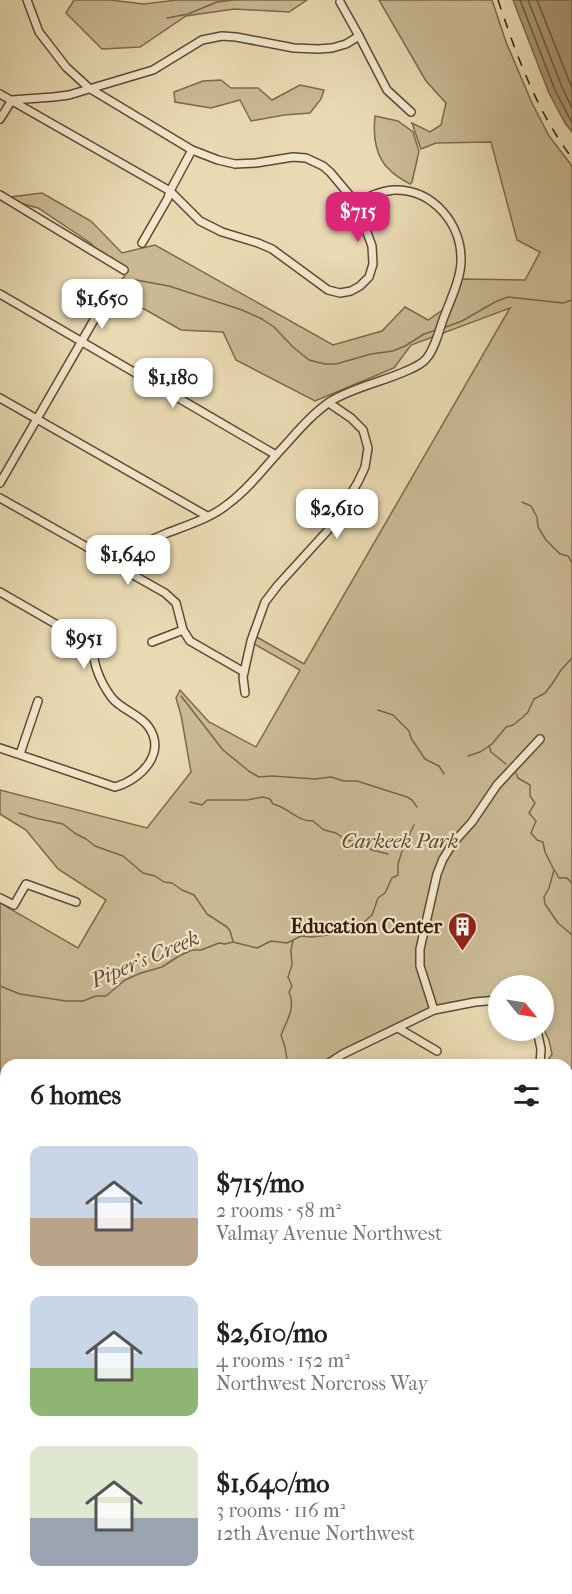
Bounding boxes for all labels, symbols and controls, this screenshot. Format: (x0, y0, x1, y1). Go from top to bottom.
pin: $715 (322, 192, 394, 243)
text: $715 (340, 200, 376, 223)
pin: $1,650 (53, 279, 151, 330)
text: $1,650 (76, 287, 128, 310)
pin: $1,180 (124, 358, 222, 409)
text: $1,180 (148, 366, 198, 389)
pin: $2,610 (288, 489, 386, 540)
text: $2,610 (310, 497, 364, 520)
pin: $1,640 (79, 535, 177, 586)
text: $1,640 (100, 543, 156, 566)
pin: $951 (48, 619, 120, 670)
text: $951 (65, 627, 103, 650)
park label: Carkeek Park (341, 830, 459, 853)
building icon: Education Center (447, 910, 479, 952)
place label: Education Center (290, 915, 442, 938)
water label: Piper's Creek (86, 925, 203, 993)
north arrow (488, 975, 554, 1041)
map controls (488, 975, 554, 1041)
icon: filters (510, 1079, 543, 1112)
text: 6 homes (30, 1080, 121, 1111)
text: $715/mo (216, 1168, 304, 1199)
icon: home (78, 1170, 150, 1242)
text: 2 rooms · 58 m² (216, 1199, 341, 1222)
text: Valmay Avenue Northwest (216, 1222, 442, 1245)
text: $2,610/mo (216, 1318, 327, 1349)
icon: home (78, 1320, 150, 1392)
text: 4 rooms · 152 m² (216, 1349, 350, 1372)
text: Northwest Norcross Way (216, 1372, 428, 1395)
text: $1,640/mo (216, 1468, 330, 1499)
icon: home (78, 1470, 150, 1542)
text: 3 rooms · 116 m² (216, 1499, 345, 1522)
text: 12th Avenue Northwest (216, 1522, 415, 1545)

